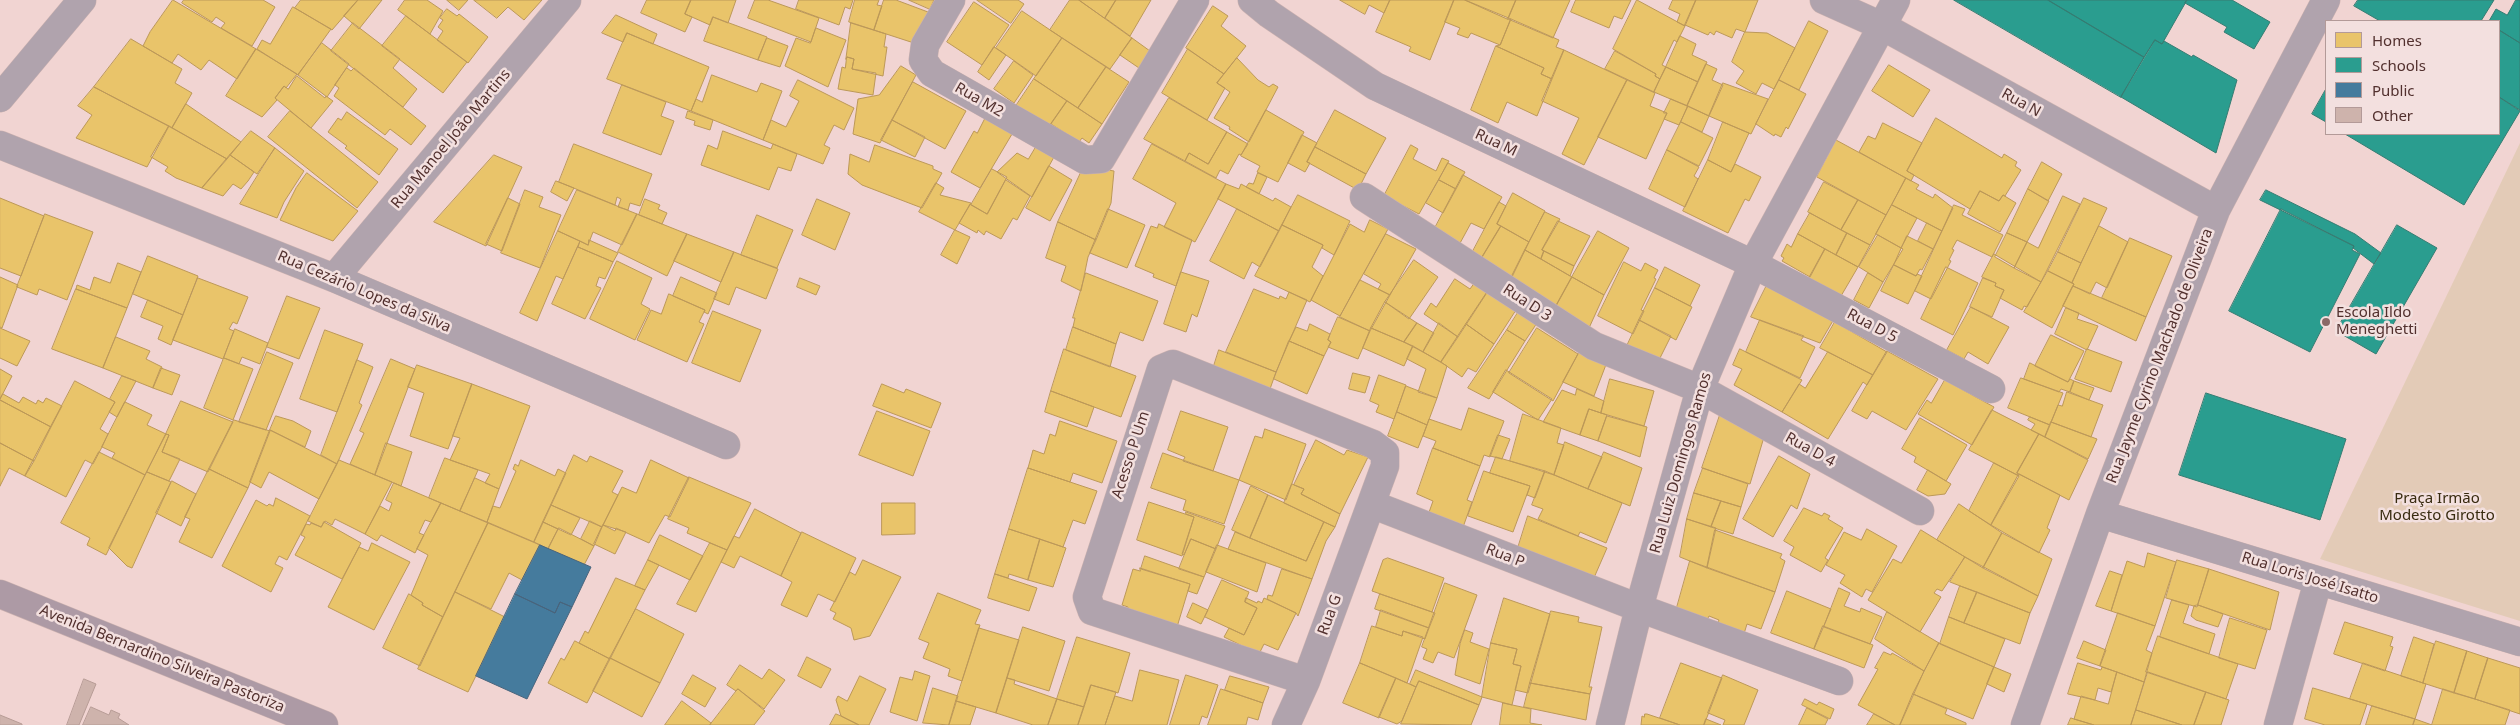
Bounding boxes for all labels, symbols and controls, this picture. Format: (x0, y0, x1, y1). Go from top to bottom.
legend (2325, 20, 2500, 135)
text: Homes (2372, 30, 2422, 50)
text: Schools (2372, 55, 2426, 75)
street label: Rua Manoel João Martins (388, 66, 514, 212)
street label: Rua M2 (952, 79, 1006, 121)
text: Public (2372, 80, 2415, 100)
street label: Rua N (1998, 85, 2044, 121)
text: Other (2372, 105, 2413, 125)
street label: Rua M (1472, 125, 1520, 161)
street label: Rua Jayme Cyrino Machado de Oliveira (2103, 226, 2217, 486)
street label: Rua Cezário Lopes da Silva (275, 247, 453, 337)
street label: Rua D 3 (1499, 281, 1555, 325)
place label: Escola Ildo Meneghetti (2336, 304, 2417, 339)
street label: Rua D 5 (1844, 305, 1900, 347)
marker: Escola Ildo Meneghetti (2320, 316, 2332, 328)
street label: Rua Luiz Domingos Ramos (1647, 370, 1715, 556)
street label: Acesso P Um (1108, 409, 1154, 501)
street label: Rua D 4 (1782, 429, 1838, 471)
park label: Praça Irmão Modesto Girotto (2379, 490, 2495, 525)
street label: Rua P (1483, 540, 1527, 572)
street label: Rua Loris José Isatto (2239, 549, 2381, 607)
street label: Rua G (1314, 592, 1346, 638)
street label: Avenida Bernardino Silveira Pastoriza (37, 601, 287, 717)

